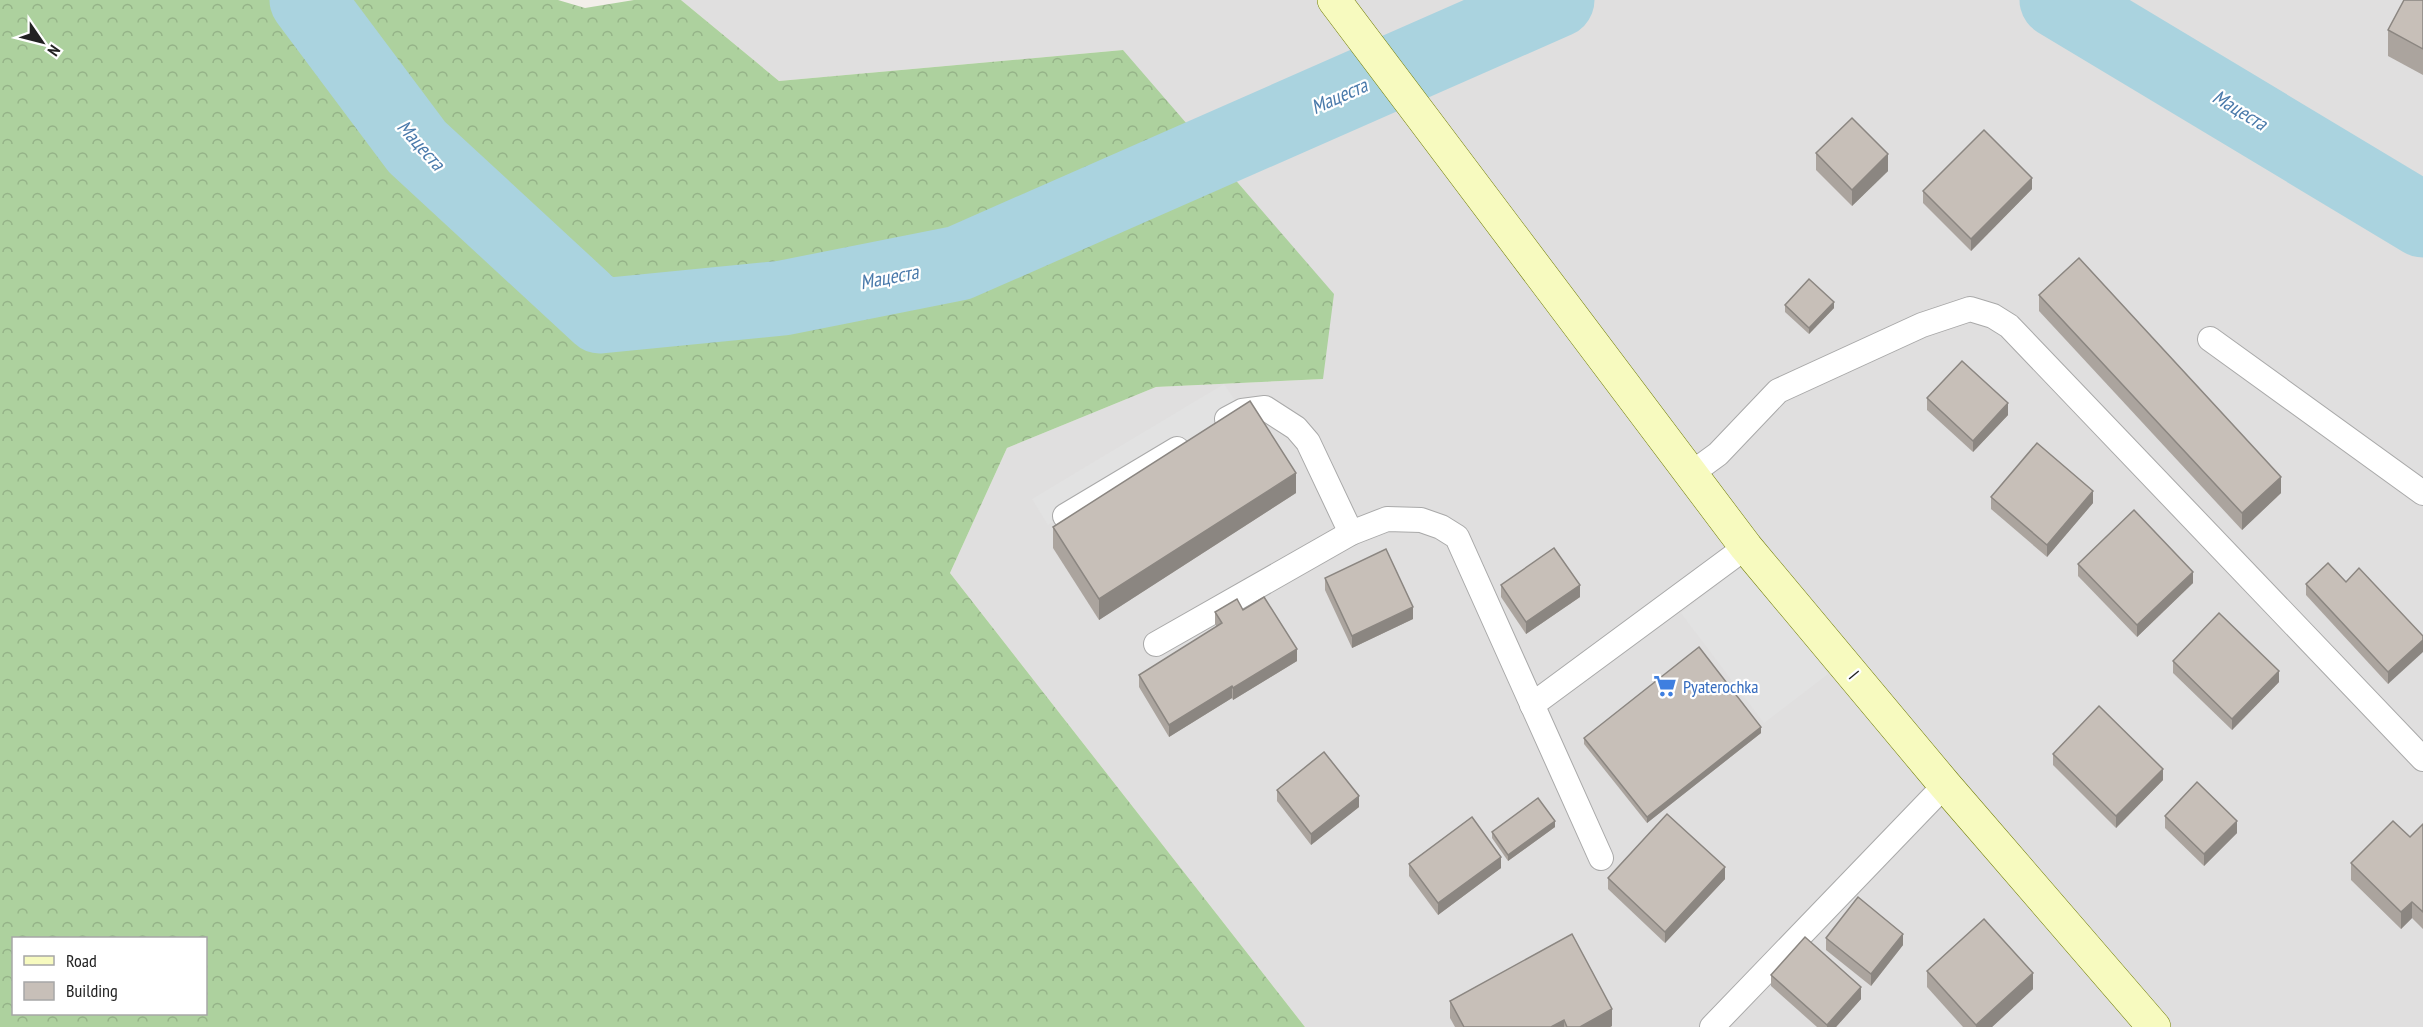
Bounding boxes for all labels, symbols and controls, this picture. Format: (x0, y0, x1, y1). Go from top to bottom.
north arrow (12, 12, 72, 72)
text: N (44, 41, 65, 60)
water label: Мацеста (1307, 72, 1372, 120)
water label: Мацеста (2208, 84, 2273, 137)
water label: Мацеста (392, 114, 451, 176)
water label: Мацеста (858, 258, 921, 295)
street label: I (1844, 666, 1864, 684)
supermarket icon: Pyaterochka (1652, 673, 1678, 699)
place label: Pyaterochka (1683, 675, 1759, 698)
legend (12, 937, 207, 1015)
text: Road (66, 949, 97, 972)
text: Building (66, 979, 118, 1002)

